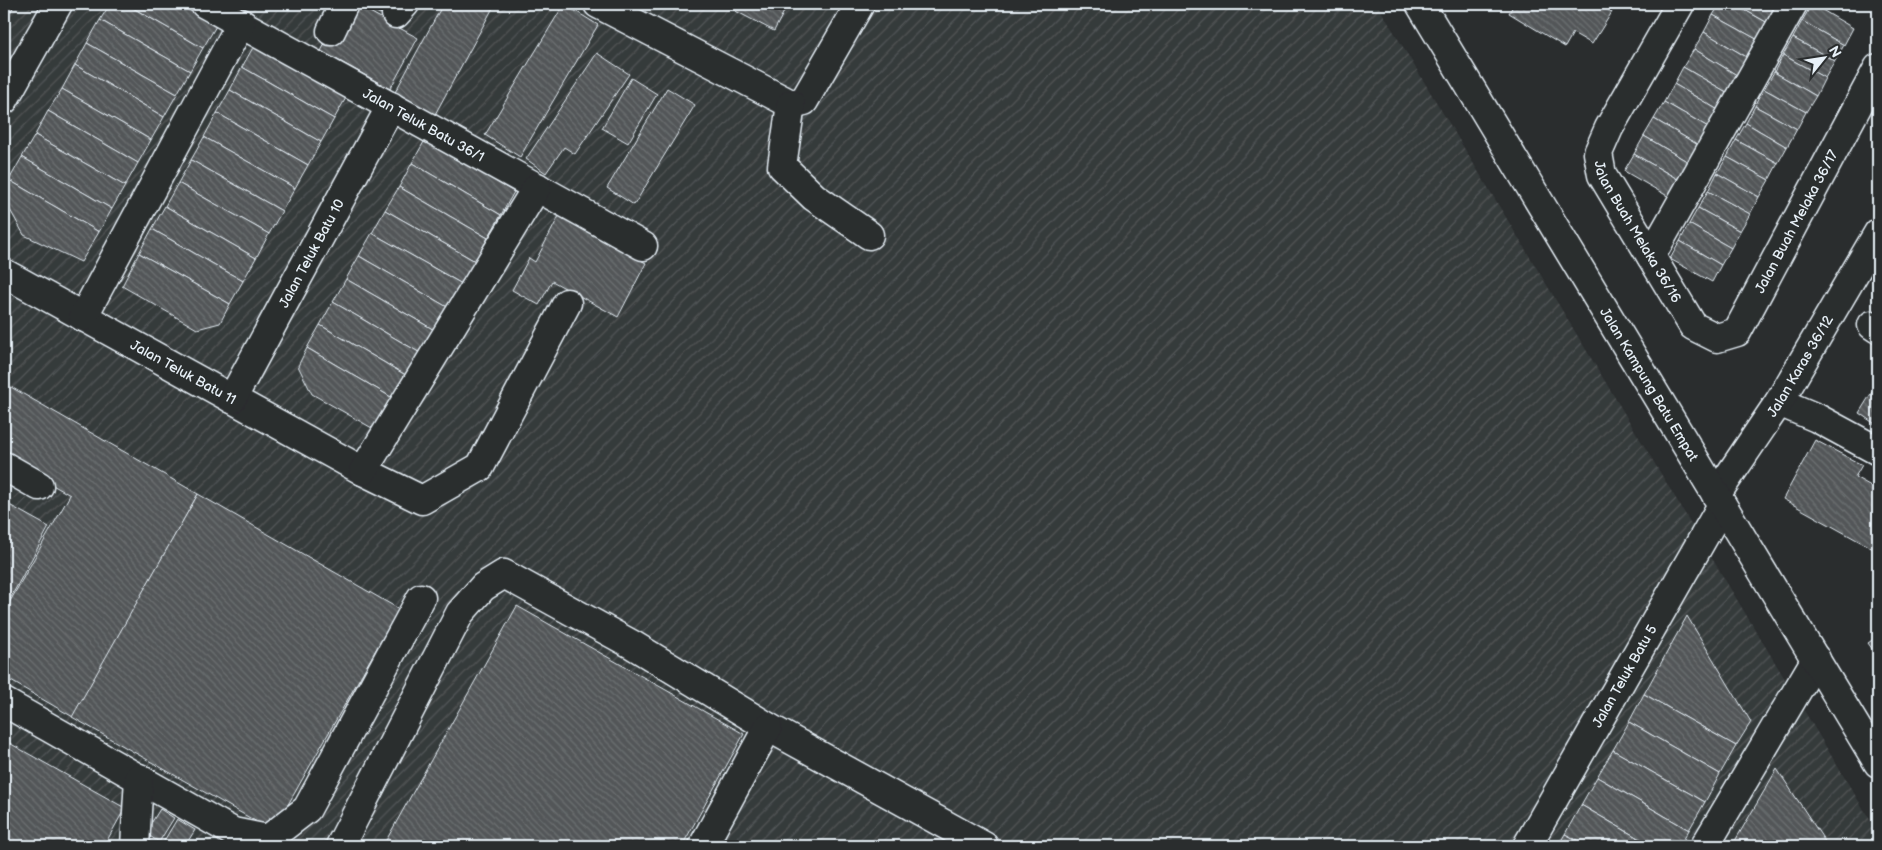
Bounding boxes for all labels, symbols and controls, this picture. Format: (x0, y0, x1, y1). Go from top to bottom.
north arrow (1800, 32, 1850, 82)
text: N (1825, 43, 1845, 61)
street label: Jalan Teluk Batu 36/1 (360, 85, 487, 166)
street label: Jalan Buah Melaka 36/17 (1751, 147, 1842, 296)
street label: Jalan Buah Melaka 36/16 (1591, 159, 1685, 306)
street label: Jalan Teluk Batu 10 (275, 196, 348, 311)
street label: Jalan Kampung Batu Empat (1596, 305, 1702, 465)
street label: Jalan Karas 36/12 (1763, 312, 1837, 420)
street label: Jalan Teluk Batu 11 (127, 336, 239, 408)
street label: Jalan Teluk Batu 5 (1589, 622, 1661, 730)

